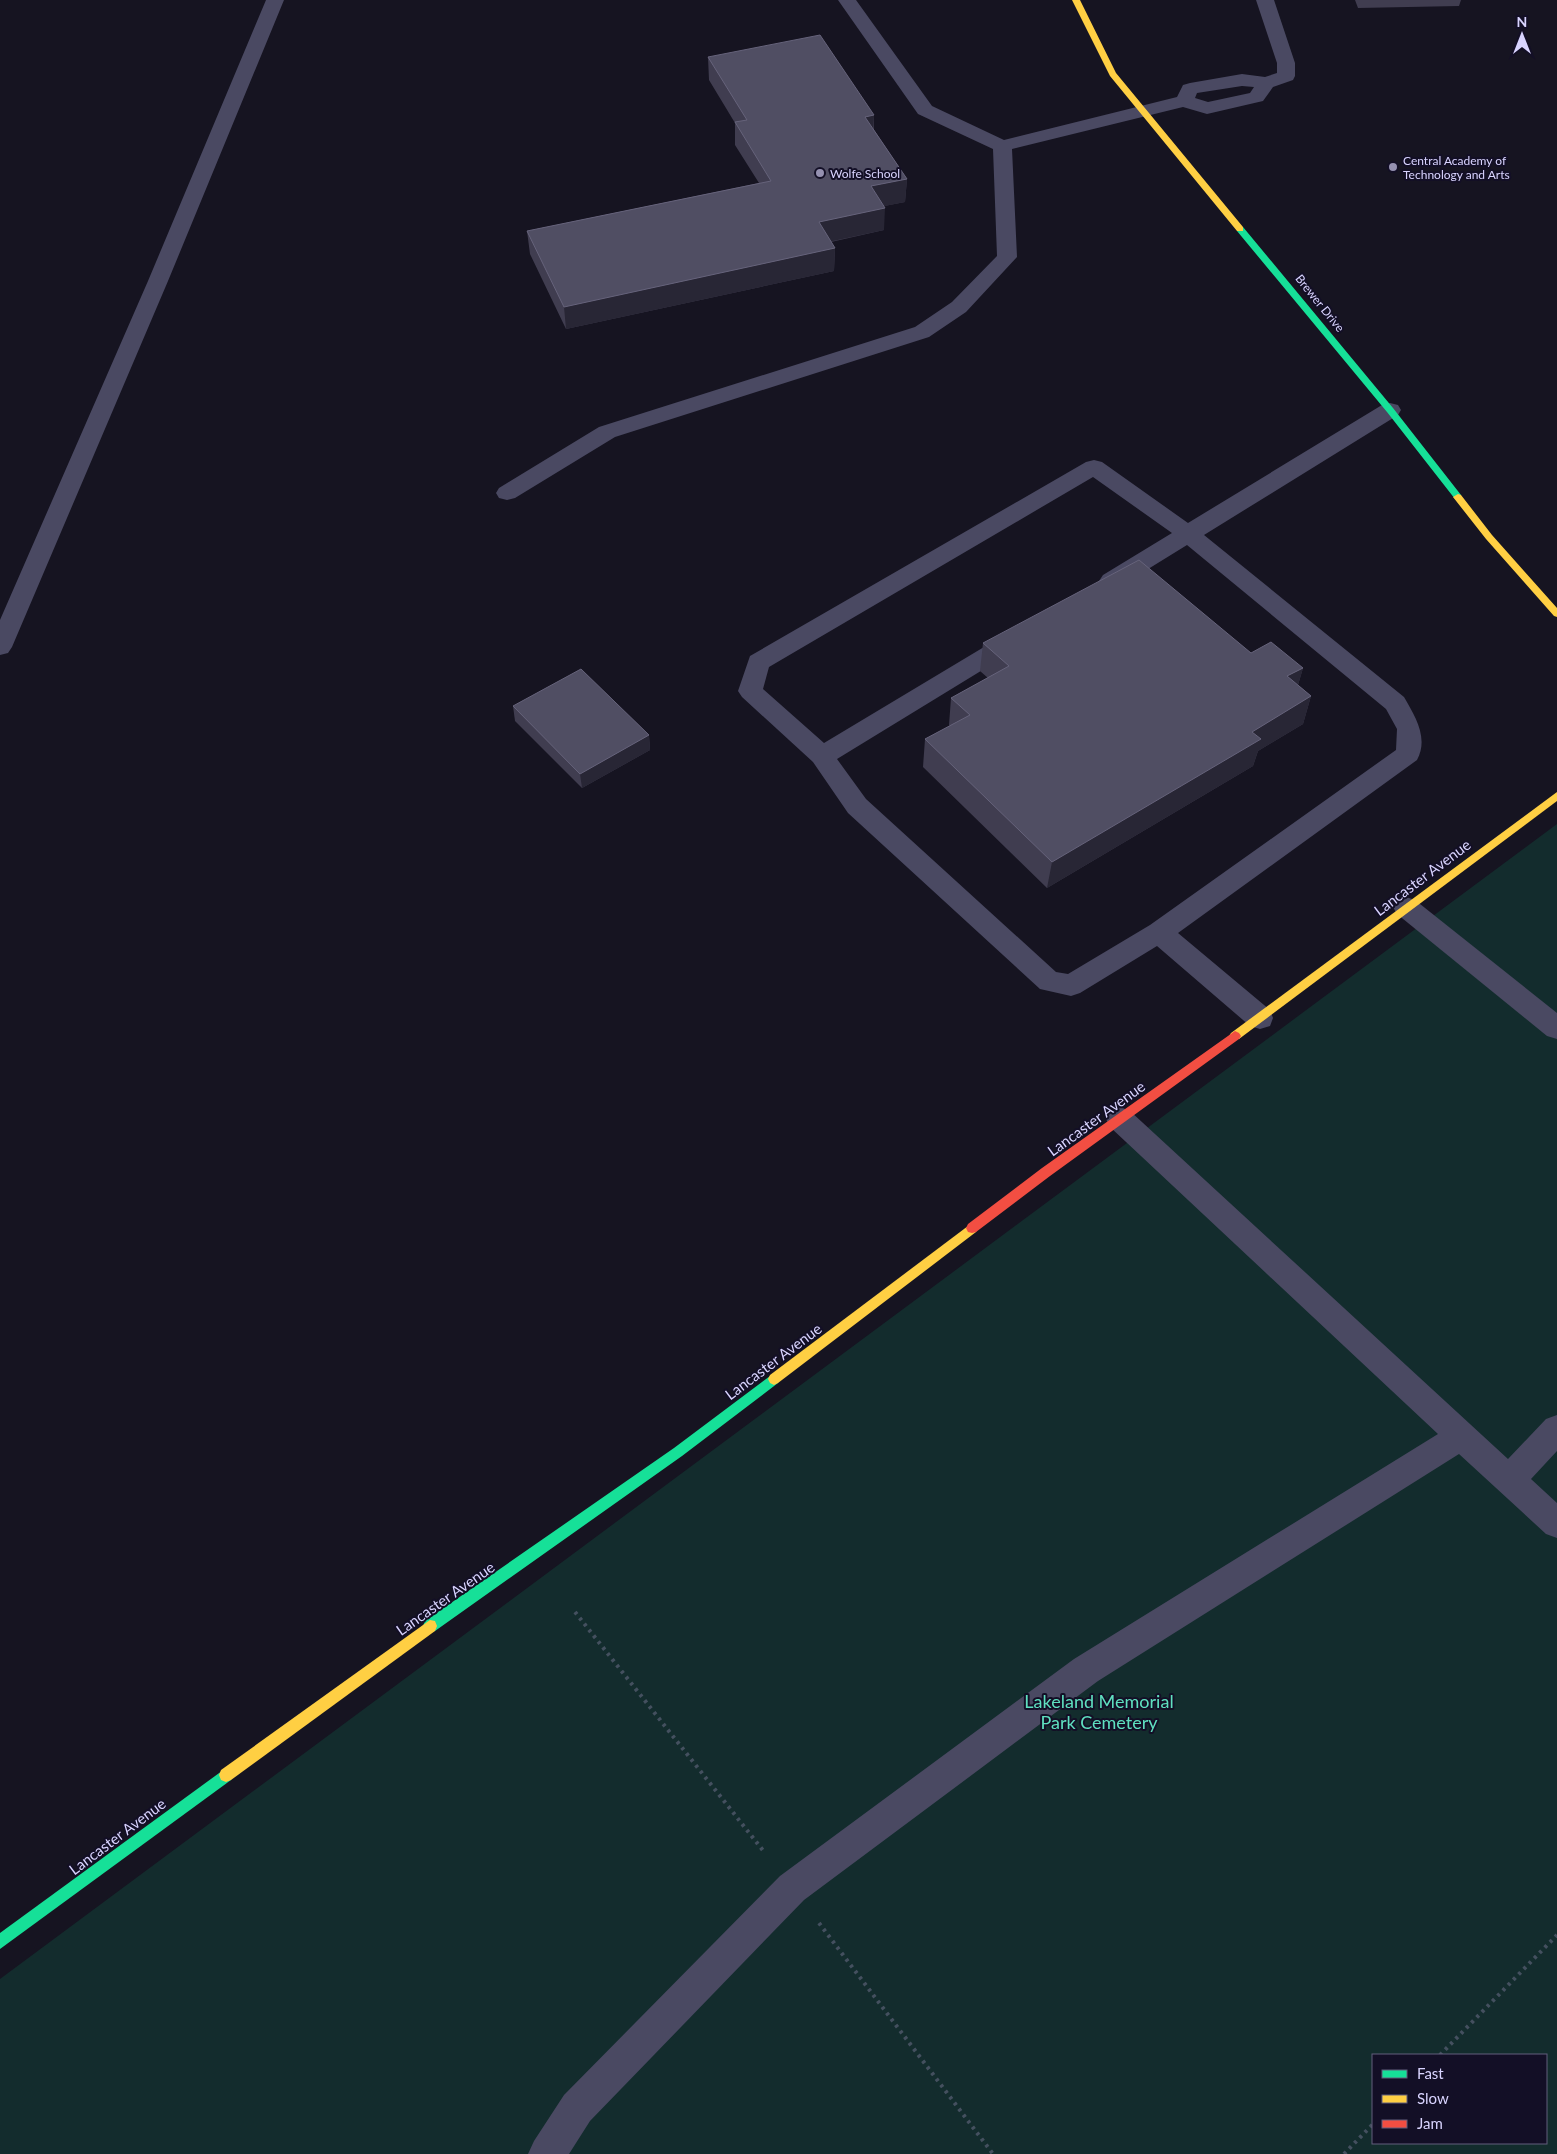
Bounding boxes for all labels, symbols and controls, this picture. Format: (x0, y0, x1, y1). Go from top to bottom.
north arrow (1497, 10, 1547, 60)
text: N (1517, 13, 1527, 30)
place label: Central Academy of Technology and Arts (1403, 153, 1510, 182)
marker: Central Academy of Technology and Arts (1387, 161, 1399, 173)
place label: Wolfe School (830, 166, 900, 181)
marker: Wolfe School (814, 167, 826, 179)
street label: Brewer Drive (1292, 271, 1348, 335)
street label: Lancaster Avenue (1370, 835, 1474, 919)
street label: Lancaster Avenue (1044, 1077, 1148, 1159)
street label: Lancaster Avenue (721, 1319, 825, 1403)
street label: Lancaster Avenue (392, 1557, 498, 1639)
park label: Lakeland Memorial Park Cemetery (1024, 1690, 1174, 1733)
street label: Lancaster Avenue (65, 1794, 169, 1878)
legend (1372, 2054, 1547, 2144)
text: Fast (1417, 2064, 1444, 2082)
text: Slow (1417, 2089, 1449, 2107)
text: Jam (1417, 2114, 1443, 2132)

